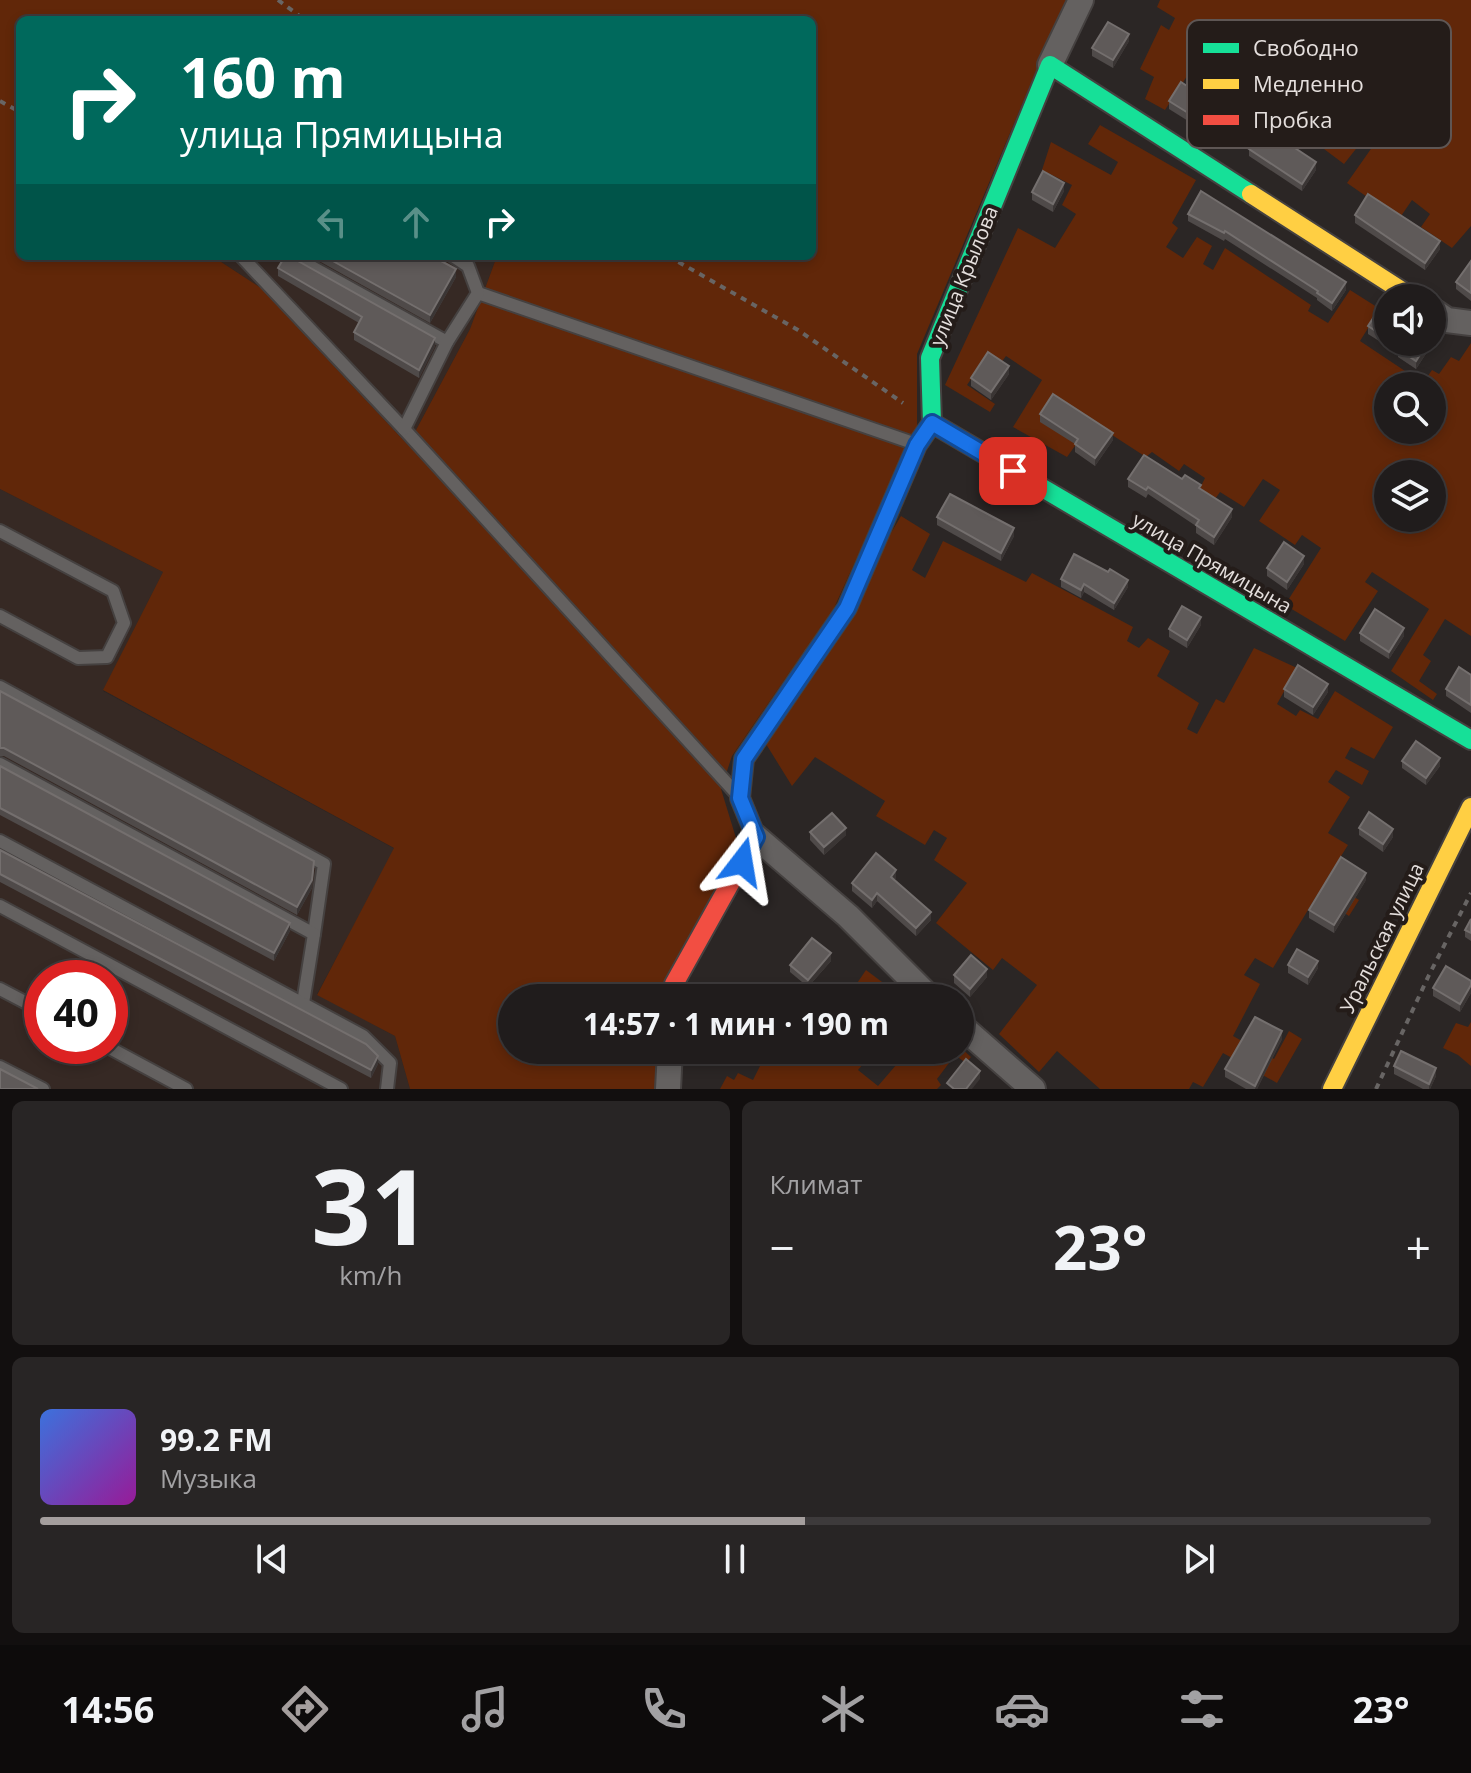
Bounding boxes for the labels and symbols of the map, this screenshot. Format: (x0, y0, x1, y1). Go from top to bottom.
legend (1187, 20, 1451, 148)
text: Свободно (1253, 32, 1359, 62)
text: Медленно (1253, 68, 1364, 98)
text: Пробка (1253, 104, 1332, 134)
street label: улица Крылова (923, 202, 1004, 350)
pin (979, 437, 1047, 505)
street label: улица Прямицына (1128, 506, 1297, 619)
position arrow (700, 820, 784, 904)
street label: Уральская улица (1333, 858, 1430, 1017)
speed limit sign: 40 (24, 960, 128, 1064)

